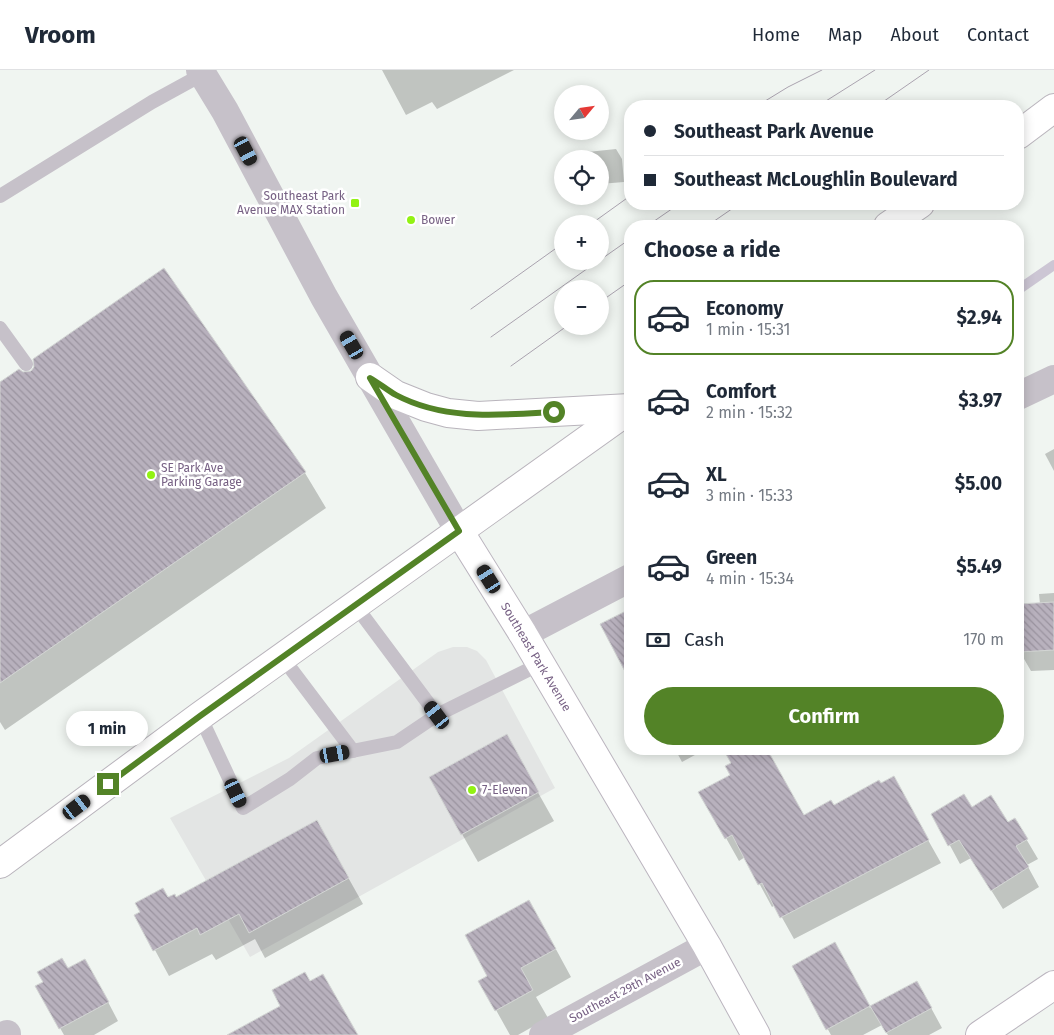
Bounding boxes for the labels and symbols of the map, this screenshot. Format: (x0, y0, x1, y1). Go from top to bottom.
north arrow (554, 85, 609, 140)
car (232, 134, 259, 168)
place label: Southeast Park Avenue MAX Station (237, 189, 346, 217)
marker: Southeast Park Avenue MAX Station (349, 197, 361, 209)
place label: Bower (421, 213, 455, 227)
marker: Bower (405, 214, 417, 226)
car (338, 328, 365, 362)
route start (543, 401, 565, 423)
place label: SE Park Ave Parking Garage (161, 461, 242, 489)
marker: SE Park Ave Parking Garage (145, 469, 157, 481)
car (474, 562, 503, 596)
street label: Southeast Park Avenue (498, 600, 574, 714)
car (421, 699, 452, 731)
callout: 1 min (67, 712, 149, 746)
car (318, 744, 351, 764)
route end (97, 773, 119, 795)
car (222, 776, 249, 810)
place label: 7-Eleven (482, 783, 528, 797)
marker: 7-Eleven (466, 784, 478, 796)
car (60, 792, 93, 822)
street label: Southeast 29th Avenue (567, 955, 683, 1025)

